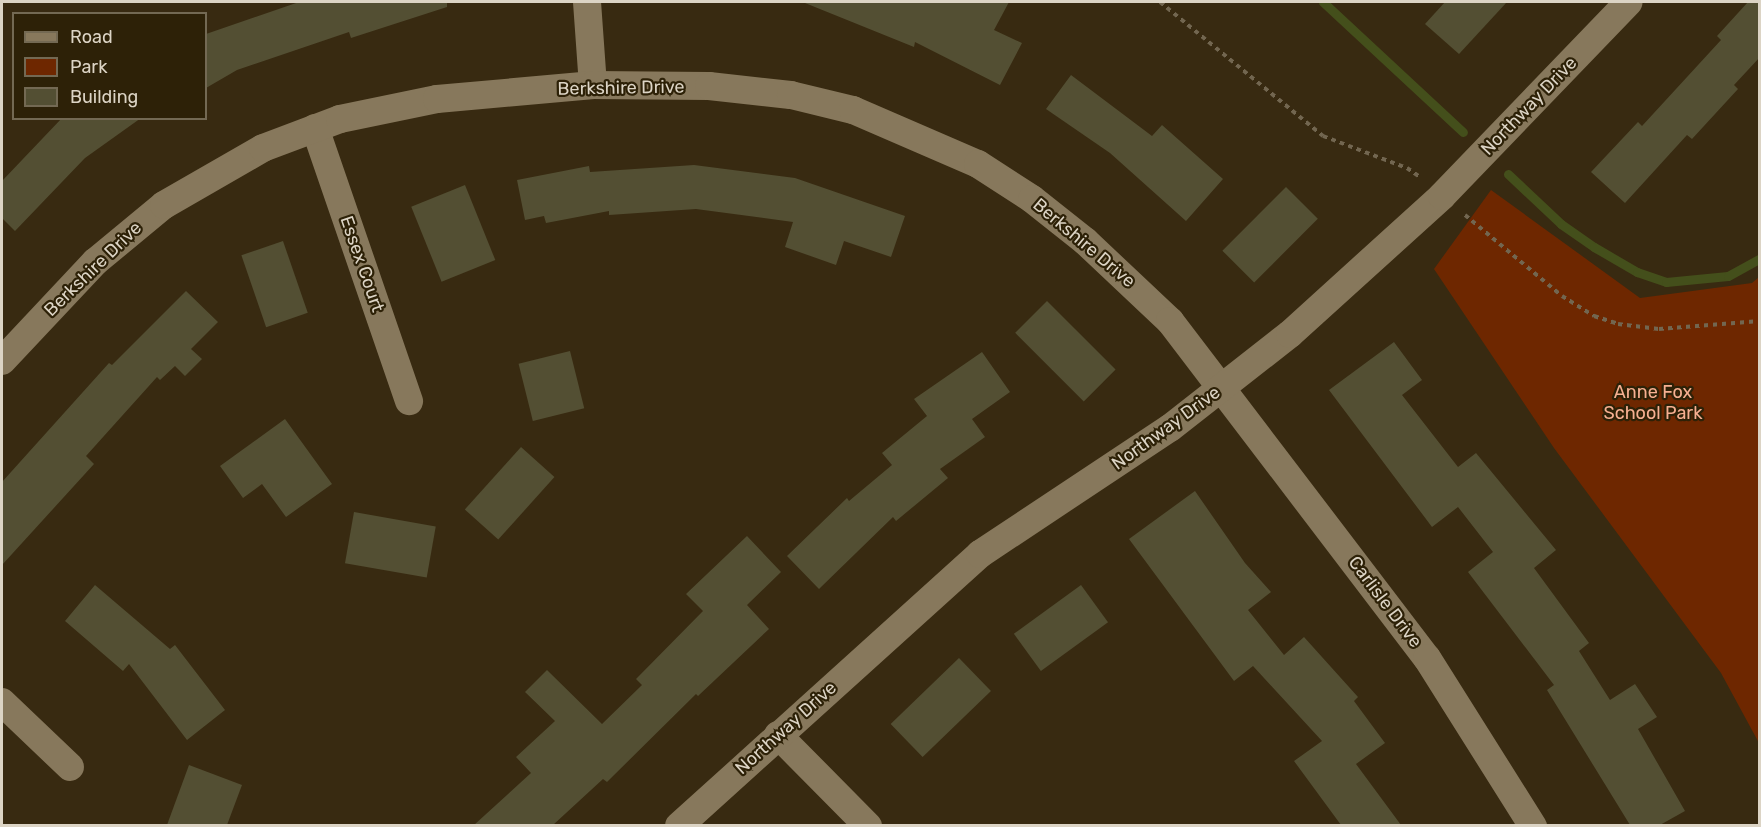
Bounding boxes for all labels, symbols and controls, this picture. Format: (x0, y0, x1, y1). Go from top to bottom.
legend (12, 12, 207, 120)
text: Road (70, 26, 113, 48)
street label: Northway Drive (1476, 52, 1582, 160)
text: Park (70, 56, 107, 78)
street label: Berkshire Drive (557, 76, 685, 100)
text: Building (70, 86, 138, 108)
street label: Berkshire Drive (1028, 194, 1140, 292)
street label: Essex Court (335, 213, 389, 315)
street label: Berkshire Drive (40, 217, 146, 321)
street label: Northway Drive (1107, 381, 1225, 475)
park label: Anne Fox School Park (1604, 382, 1702, 424)
street label: Carlisle Drive (1344, 552, 1426, 652)
street label: Northway Drive (731, 677, 841, 779)

